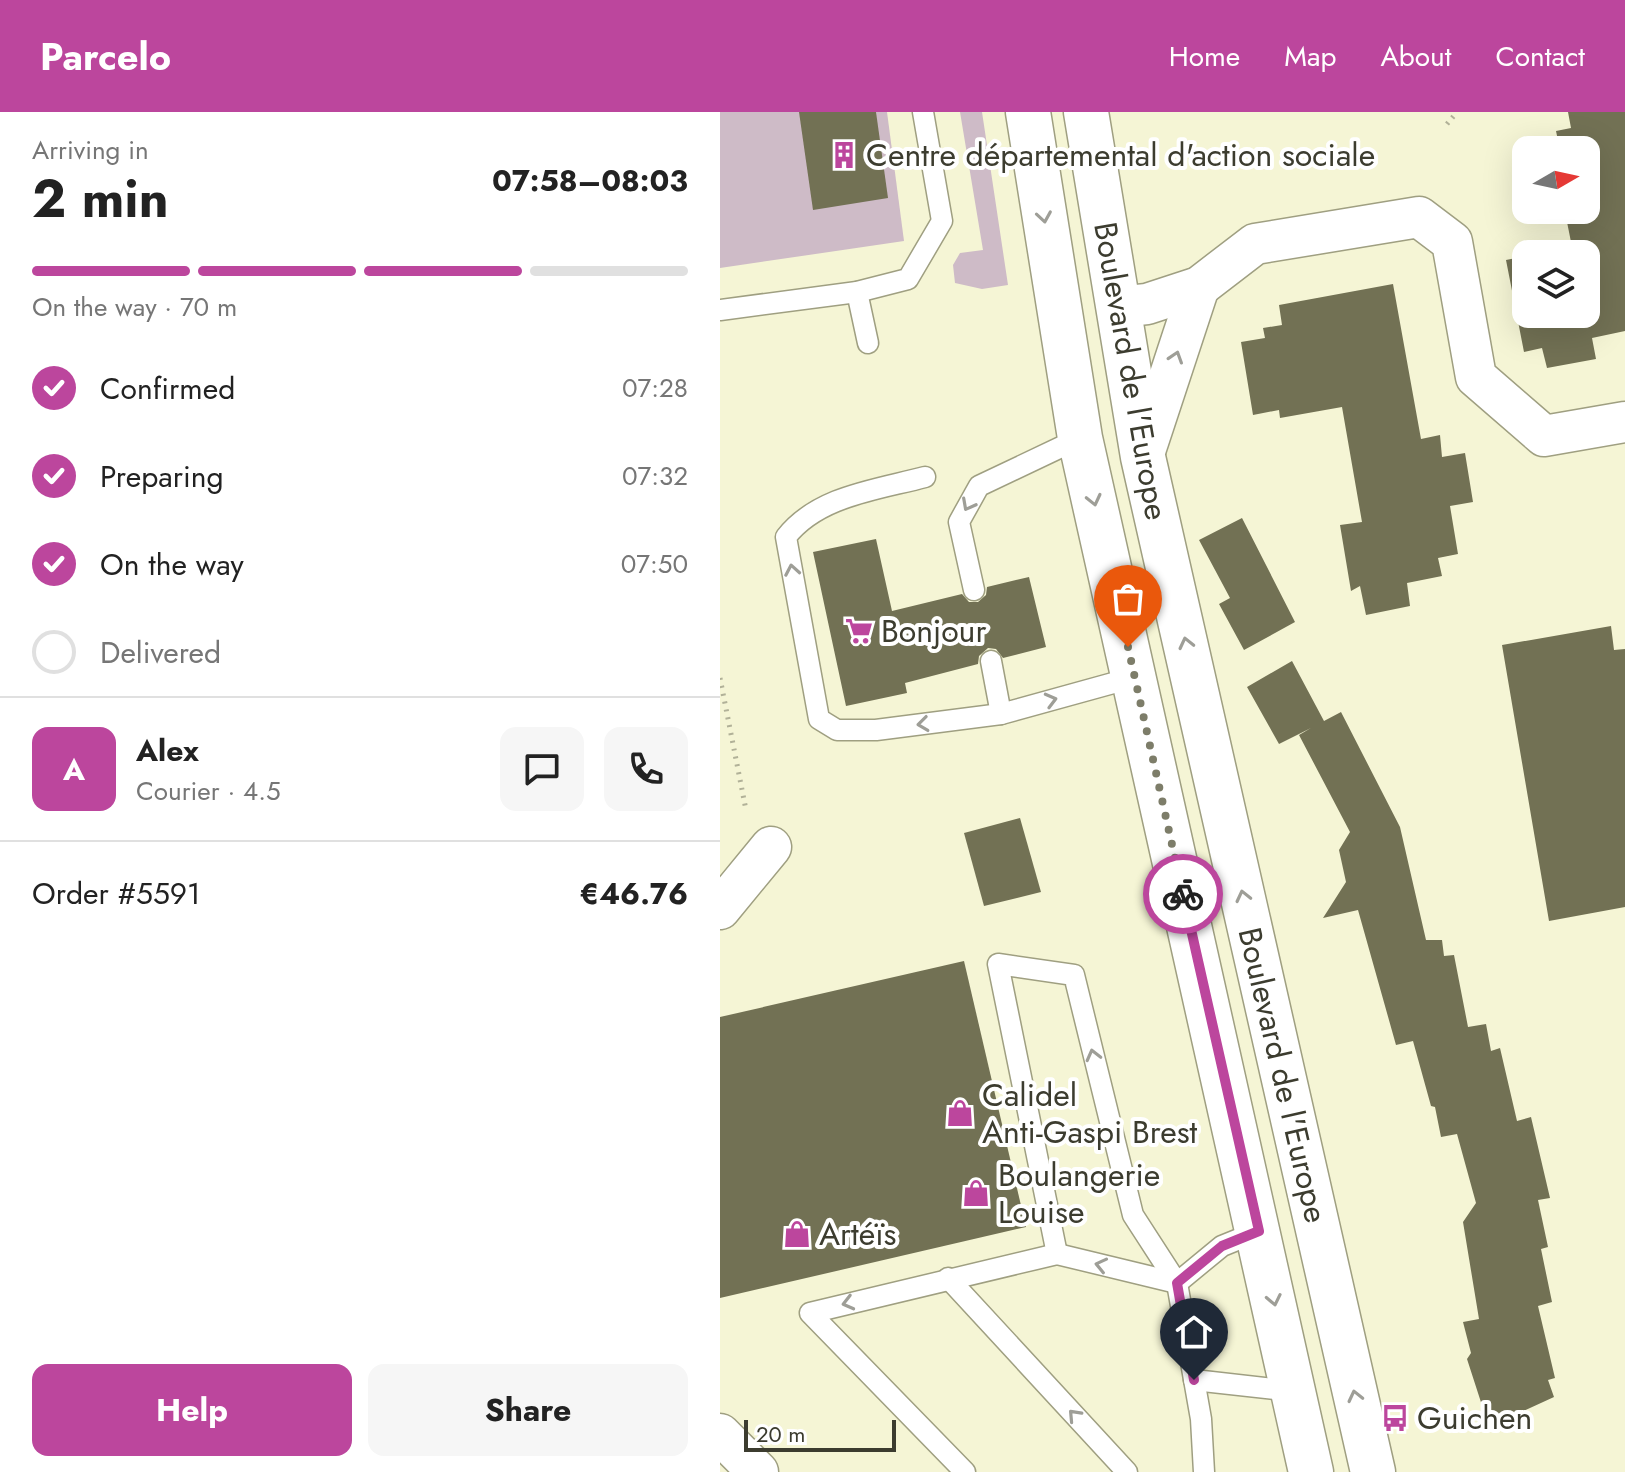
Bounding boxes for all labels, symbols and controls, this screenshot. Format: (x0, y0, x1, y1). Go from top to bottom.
text: Parcelo (40, 29, 171, 84)
text: Home (1169, 36, 1240, 77)
text: Map (1284, 36, 1336, 77)
text: About (1380, 36, 1452, 77)
text: Contact (1496, 36, 1585, 77)
text: Arriving in (32, 131, 149, 169)
place label: Centre départemental d'action sociale (866, 132, 1375, 178)
north arrow (1512, 136, 1600, 224)
map controls (1512, 136, 1600, 328)
building icon: Centre départemental d'action sociale (829, 140, 859, 170)
text: 07:58–08:03 (492, 159, 688, 202)
text: 2 min (32, 161, 169, 237)
one-way arrow (1035, 210, 1052, 223)
street label: Boulevard de l'Europe (1082, 218, 1180, 524)
button: layers (1512, 240, 1600, 328)
text: On the way · 70 m (32, 288, 237, 326)
one-way arrow (1166, 350, 1182, 364)
icon: check (32, 366, 76, 410)
text: Confirmed (100, 367, 235, 410)
text: 07:28 (622, 369, 688, 407)
icon: check (32, 454, 76, 498)
text: Preparing (100, 455, 224, 498)
text: 07:32 (622, 457, 688, 495)
one-way arrow (1085, 493, 1102, 507)
one-way arrow (962, 497, 978, 511)
icon: check (32, 542, 76, 586)
text: On the way (100, 543, 244, 586)
text: 07:50 (621, 545, 688, 583)
one-way arrow (784, 563, 801, 576)
pin (1094, 565, 1162, 647)
icon: bag (1106, 577, 1150, 621)
place label: Bonjour (881, 608, 986, 654)
supermarket icon: Bonjour (844, 616, 874, 646)
text: Delivered (100, 631, 221, 674)
one-way arrow (1178, 636, 1195, 650)
one-way arrow (1044, 693, 1058, 710)
one-way arrow (917, 715, 930, 732)
button: chat (500, 727, 584, 811)
button: phone (604, 727, 688, 811)
text: Alex (136, 729, 199, 772)
text: A (63, 748, 85, 791)
text: Courier · 4.5 (136, 772, 281, 810)
courier (1143, 854, 1223, 934)
text: Order #5591 (32, 872, 201, 915)
text: €46.76 (580, 872, 688, 915)
icon: bike (1161, 872, 1205, 916)
one-way arrow (1235, 890, 1252, 904)
street label: Boulevard de l'Europe (1227, 923, 1339, 1227)
one-way arrow (1086, 1048, 1103, 1062)
place label: Calidel Anti-Gaspi Brest (982, 1072, 1198, 1155)
shop icon: Calidel Anti-Gaspi Brest (945, 1098, 975, 1128)
place label: Boulangerie Louise (998, 1152, 1160, 1235)
shop icon: Boulangerie Louise (961, 1178, 991, 1208)
place label: Artéïs (819, 1211, 896, 1257)
shop icon: Artéïs (782, 1219, 812, 1249)
one-way arrow (1095, 1257, 1109, 1274)
one-way arrow (842, 1294, 856, 1311)
one-way arrow (1264, 1294, 1281, 1307)
pin (1160, 1298, 1228, 1380)
icon: home (1172, 1310, 1216, 1354)
button: Help (32, 1364, 352, 1456)
button: Share (368, 1364, 688, 1456)
one-way arrow (1347, 1390, 1364, 1403)
place label: Guichen (1417, 1395, 1532, 1441)
bus stop icon: Guichen (1380, 1403, 1410, 1433)
one-way arrow (1070, 1409, 1084, 1424)
scale bar (744, 1416, 896, 1452)
text: 20 m (756, 1418, 805, 1450)

